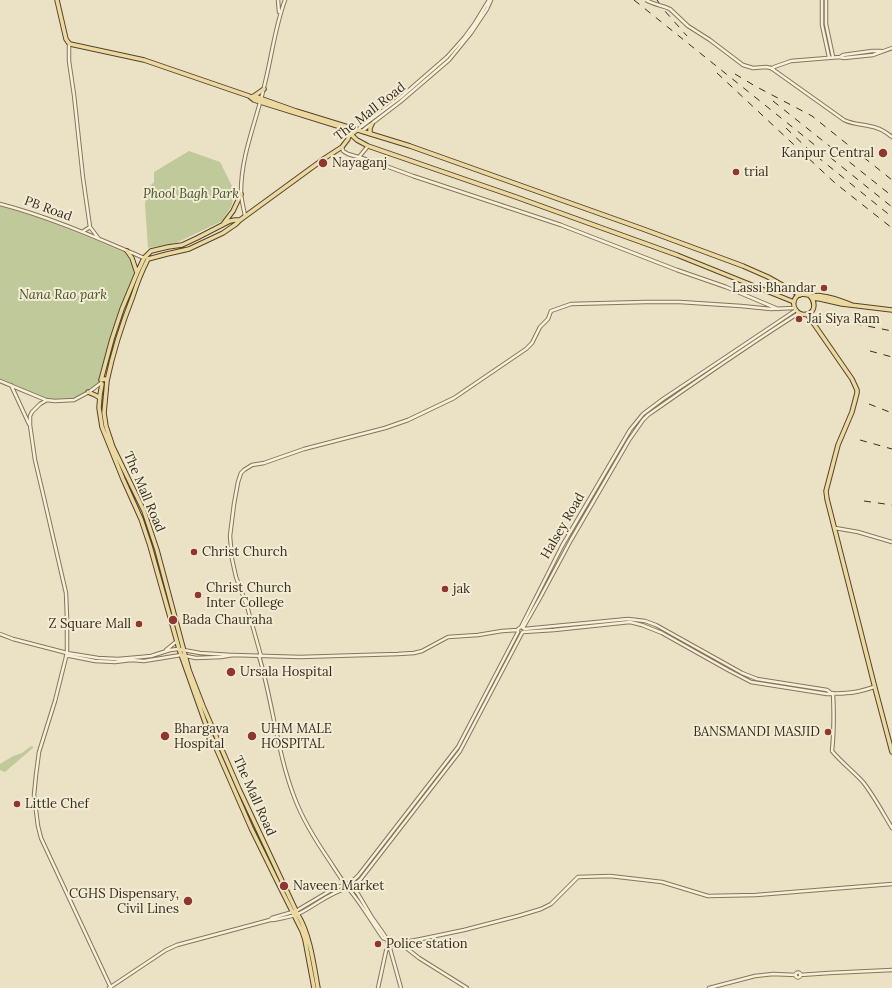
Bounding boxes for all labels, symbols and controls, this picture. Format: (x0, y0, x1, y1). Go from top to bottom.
street label: The Mall Road (331, 79, 409, 145)
place label: Kanpur Central (781, 145, 874, 161)
marker: Kanpur Central (877, 147, 889, 159)
place label: Nayaganj (332, 155, 387, 171)
marker: Nayaganj (317, 157, 329, 169)
place label: trial (744, 164, 769, 180)
marker: trial (731, 167, 741, 177)
park label: Phool Bagh Park (143, 186, 239, 202)
street label: PB Road (22, 193, 74, 225)
place label: Lassi Bhandar (732, 280, 816, 296)
marker: Lassi Bhandar (819, 283, 829, 293)
park label: Nana Rao park (19, 287, 107, 303)
place label: Jai Siya Ram (807, 311, 880, 327)
marker: Jai Siya Ram (794, 314, 804, 324)
street label: The Mall Road (120, 449, 168, 535)
street label: Halsey Road (538, 490, 588, 562)
place label: Christ Church (202, 544, 288, 560)
marker: Christ Church (189, 547, 199, 557)
place label: Christ Church Inter College (206, 580, 292, 611)
place label: jak (453, 581, 470, 597)
marker: jak (440, 584, 450, 594)
marker: Christ Church Inter College (193, 590, 203, 600)
place label: Bada Chauraha (182, 612, 273, 628)
marker: Bada Chauraha (167, 614, 179, 626)
place label: Z Square Mall (49, 616, 131, 632)
marker: Z Square Mall (134, 619, 144, 629)
place label: Ursala Hospital (240, 664, 332, 680)
marker: Ursala Hospital (225, 666, 237, 678)
place label: Bhargava Hospital (174, 721, 229, 752)
place label: UHM MALE HOSPITAL (261, 721, 332, 752)
place label: BANSMANDI MASJID (693, 724, 820, 740)
marker: BANSMANDI MASJID (823, 727, 833, 737)
marker: Bhargava Hospital (159, 730, 171, 742)
marker: UHM MALE HOSPITAL (246, 730, 258, 742)
street label: The Mall Road (229, 754, 279, 838)
place label: Little Chef (25, 796, 89, 812)
marker: Little Chef (12, 799, 22, 809)
place label: Naveen Market (293, 878, 384, 894)
marker: Naveen Market (278, 880, 290, 892)
place label: CGHS Dispensary, Civil Lines (69, 886, 179, 917)
marker: CGHS Dispensary, Civil Lines (182, 895, 194, 907)
place label: Police station (386, 936, 468, 952)
marker: Police station (373, 939, 383, 949)

